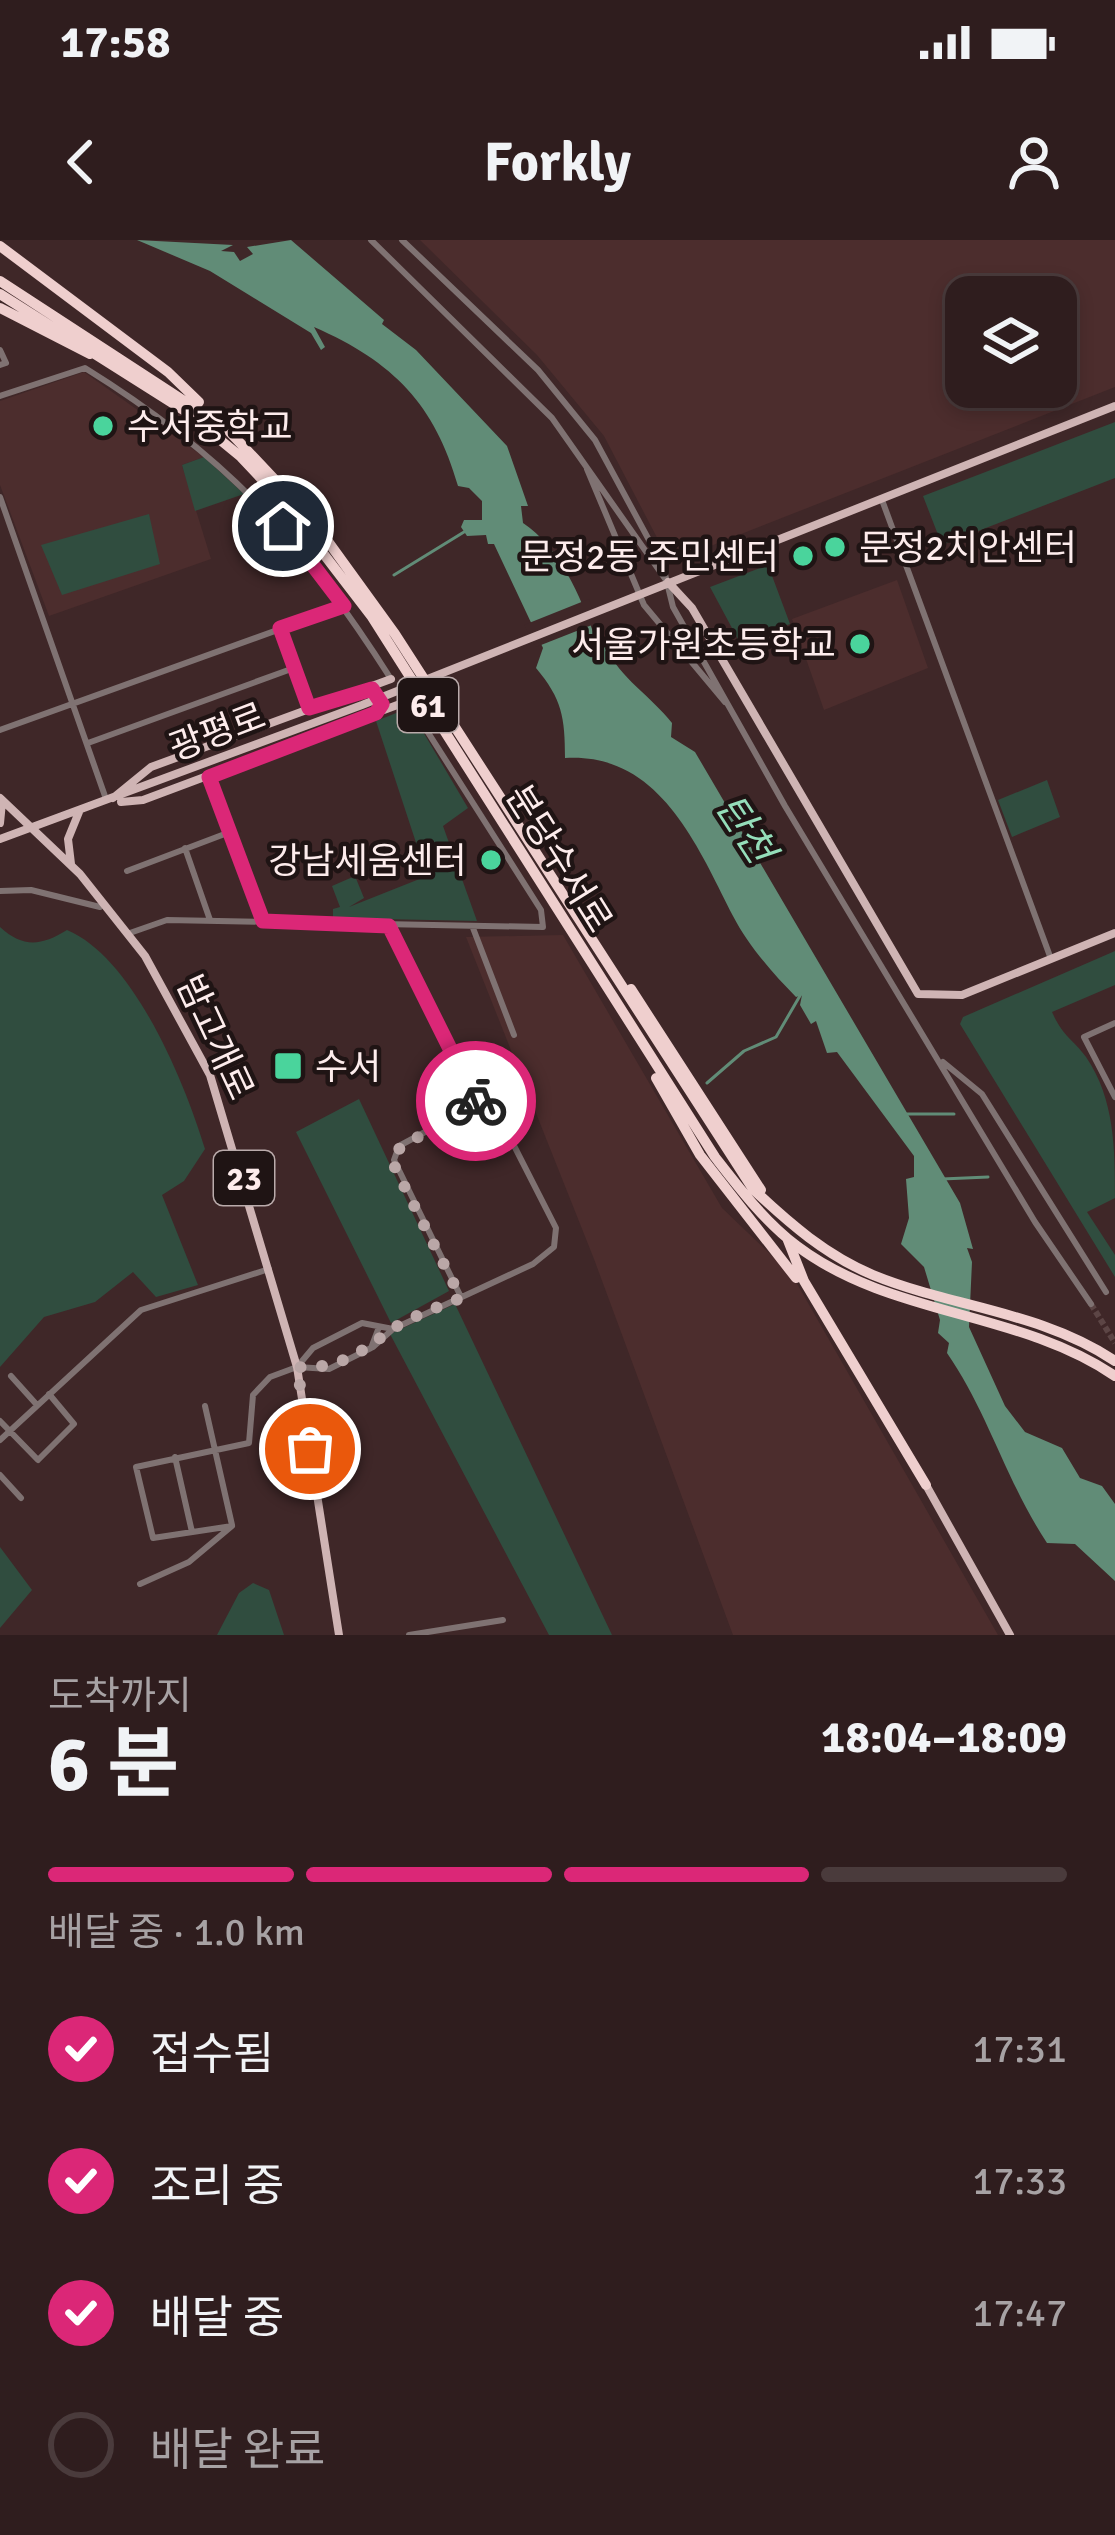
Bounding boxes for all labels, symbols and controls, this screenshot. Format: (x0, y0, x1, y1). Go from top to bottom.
text: 17:58 (60, 15, 170, 70)
icon: back (48, 129, 114, 195)
text: Forkly (484, 129, 631, 196)
icon: person (1001, 129, 1067, 195)
map controls (945, 276, 1077, 408)
button: layers (945, 276, 1077, 408)
place label: 수서중학교 (127, 405, 293, 450)
marker: 수서중학교 (90, 413, 116, 439)
pin (232, 475, 334, 577)
icon: home (250, 493, 316, 559)
place label: 문정2치안센터 (859, 526, 1077, 571)
marker: 문정2치안센터 (822, 534, 848, 560)
place label: 문정2동 주민센터 (520, 535, 779, 580)
marker: 문정2동 주민센터 (790, 543, 816, 569)
place label: 서울가원초등학교 (571, 623, 836, 668)
marker: 서울가원초등학교 (847, 631, 873, 657)
road number: 61 (398, 678, 458, 732)
street label: 광평로 (163, 694, 272, 771)
street label: 분당수서로 (496, 777, 622, 941)
water label: 탄천 (705, 785, 787, 875)
place label: 강남세움센터 (268, 839, 467, 884)
marker: 강남세움센터 (478, 847, 504, 873)
street label: 밤고개로 (166, 968, 263, 1107)
courier (416, 1041, 536, 1161)
place label: 수서 (315, 1045, 381, 1090)
marker: 수서 (272, 1050, 304, 1082)
icon: bike (443, 1068, 509, 1134)
road number: 23 (214, 1151, 274, 1205)
pin (259, 1398, 361, 1500)
icon: bag (277, 1416, 343, 1482)
text: 도착까지 (48, 1672, 192, 1720)
text: 18:04–18:09 (821, 1710, 1067, 1765)
text: 6 분 (48, 1717, 179, 1813)
text: 배달 중 · 1.0 km (48, 1908, 305, 1956)
icon: check (48, 2016, 114, 2082)
text: 17:31 (972, 2025, 1067, 2073)
text: 접수됨 (150, 2027, 274, 2082)
icon: check (48, 2148, 114, 2214)
text: 17:33 (972, 2157, 1067, 2205)
text: 조리 중 (150, 2159, 284, 2214)
icon: check (48, 2280, 114, 2346)
text: 17:47 (972, 2289, 1067, 2337)
text: 배달 중 (150, 2291, 284, 2346)
text: 배달 완료 (150, 2423, 326, 2478)

